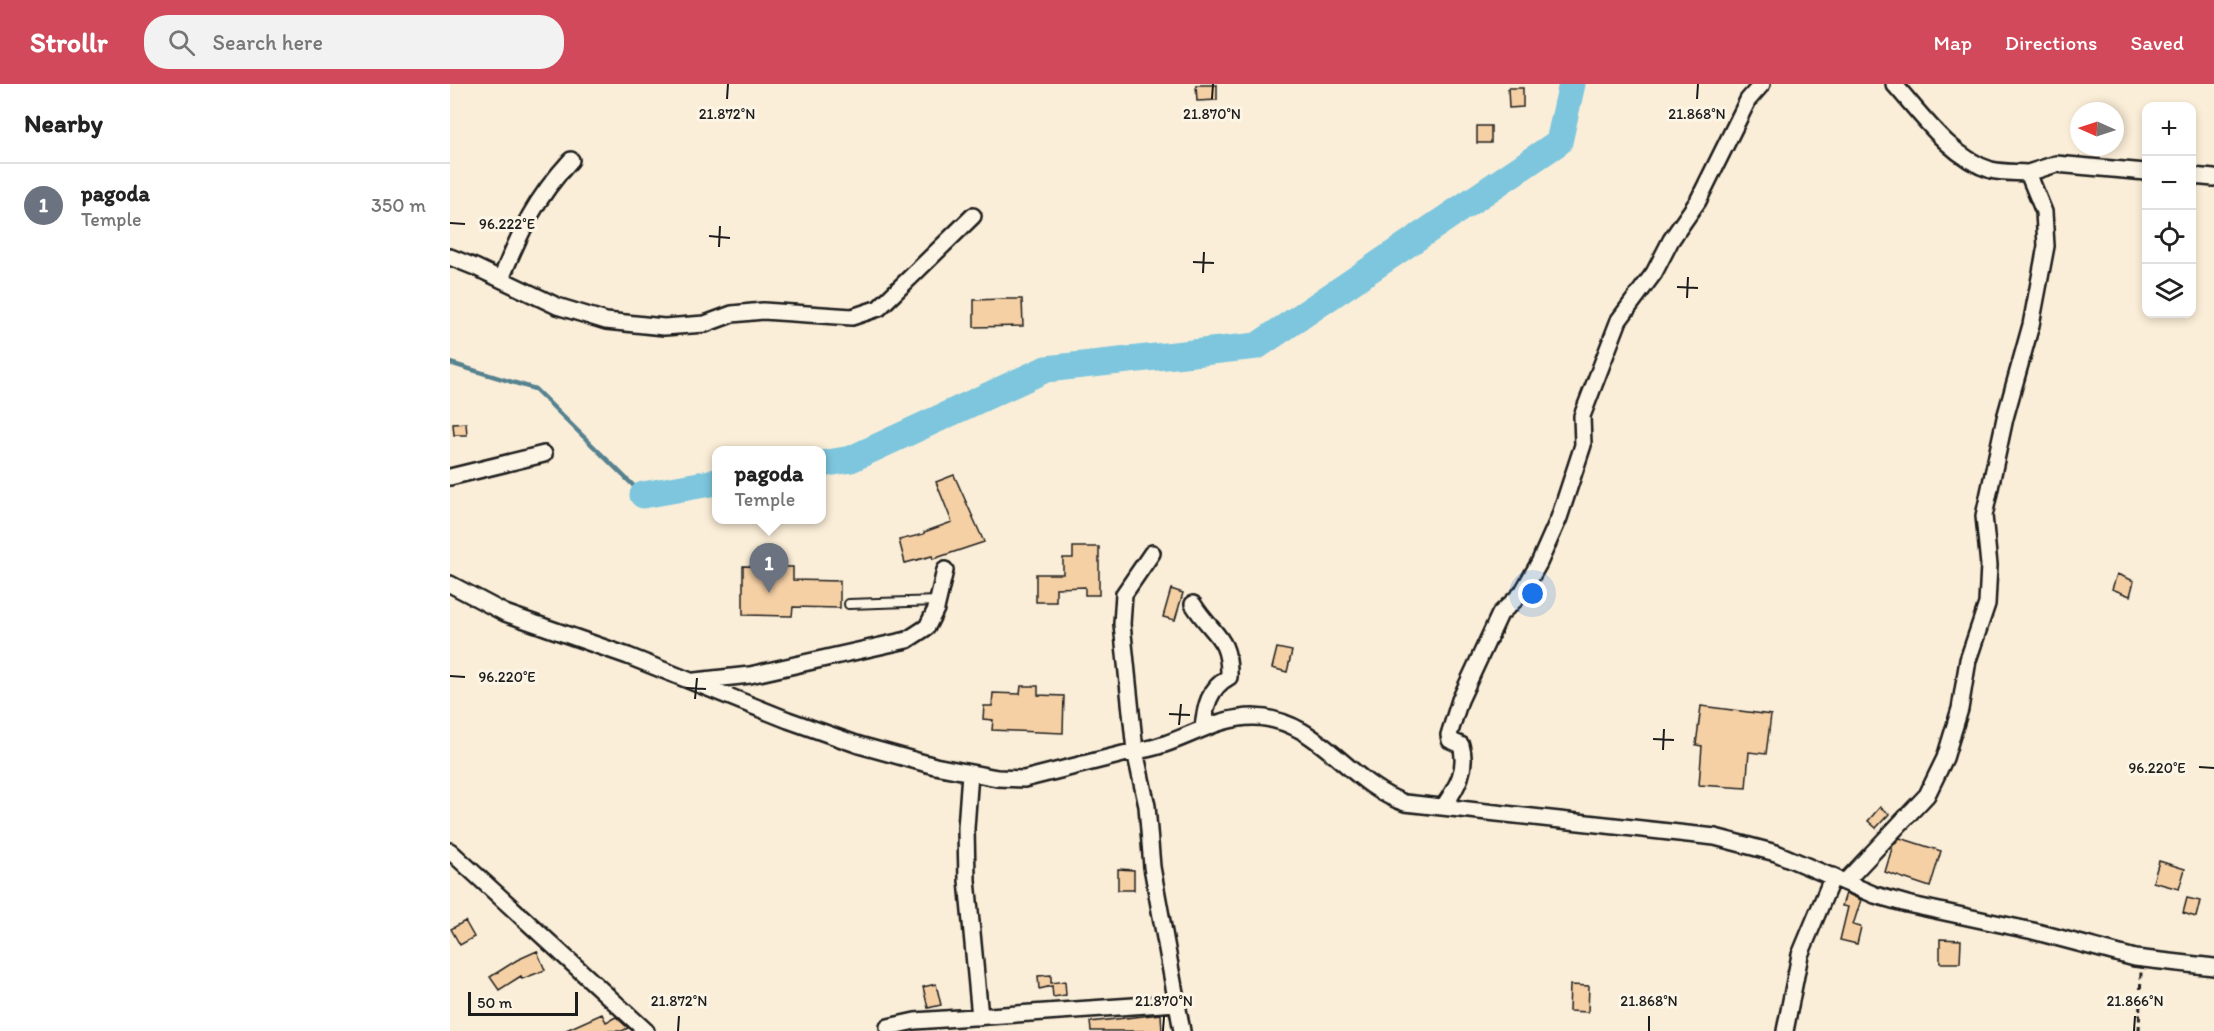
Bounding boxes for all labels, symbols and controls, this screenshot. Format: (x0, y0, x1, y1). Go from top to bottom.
search box (144, 15, 564, 69)
text: Strollr (30, 25, 108, 59)
icon: search (165, 26, 198, 59)
text: Search here (213, 29, 323, 56)
text: Map (1934, 30, 1972, 55)
text: Directions (2005, 30, 2097, 55)
text: Saved (2130, 30, 2184, 55)
north arrow (2070, 102, 2124, 156)
map controls (2142, 102, 2196, 318)
button: + (2142, 102, 2196, 156)
text: 21.872°N (699, 105, 755, 123)
text: 21.870°N (1183, 105, 1241, 123)
text: 21.868°N (1668, 105, 1726, 123)
text: Nearby (24, 107, 103, 139)
button: − (2142, 156, 2196, 210)
text: pagoda (81, 180, 150, 207)
text: 1 (39, 193, 48, 217)
text: 350 m (371, 193, 426, 217)
text: Temple (81, 207, 142, 231)
button: locate (2142, 210, 2196, 264)
text: 96.222°E (479, 215, 535, 233)
button: layers (2142, 264, 2196, 318)
popup (712, 446, 826, 524)
text: pagoda (735, 460, 803, 487)
text: Temple (735, 487, 795, 511)
pin: 1 (750, 544, 788, 593)
your location (1518, 579, 1547, 608)
text: 96.220°E (478, 668, 536, 686)
text: 96.220°E (2128, 759, 2186, 777)
scale bar (468, 989, 578, 1016)
text: 21.872°N (651, 992, 707, 1010)
text: 21.870°N (1135, 992, 1193, 1010)
text: 21.868°N (1620, 992, 1678, 1010)
text: 21.866°N (2106, 992, 2164, 1010)
text: 50 m (477, 993, 512, 1012)

